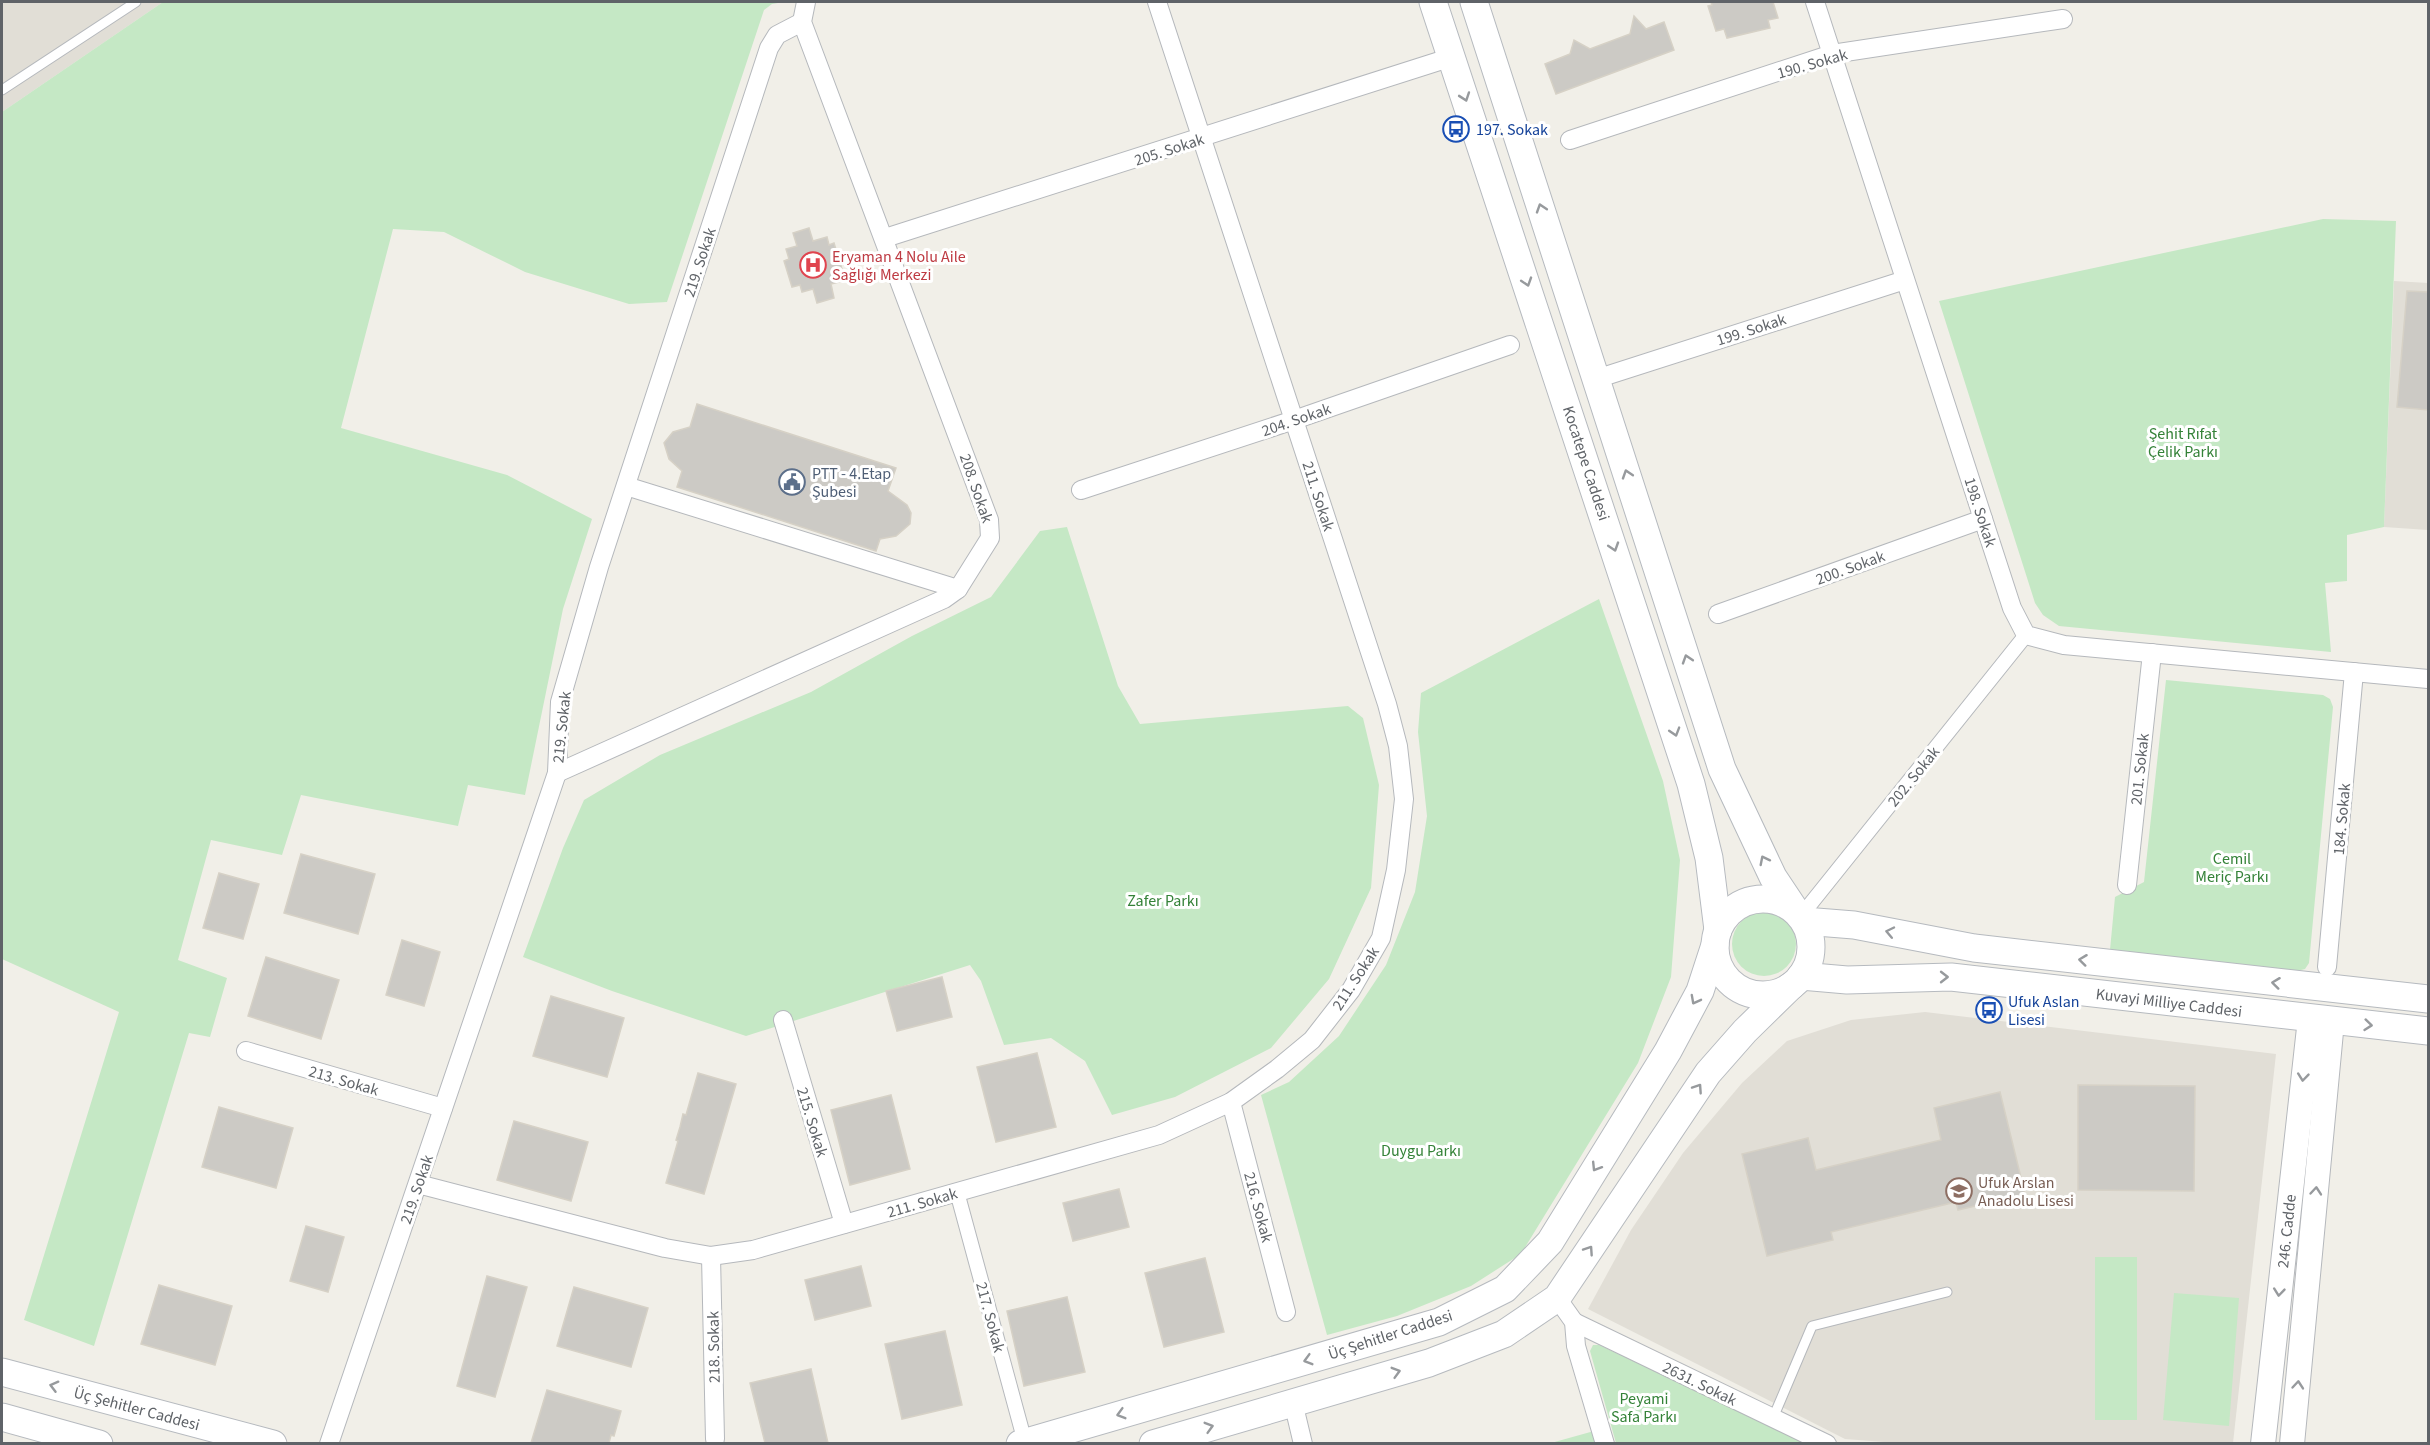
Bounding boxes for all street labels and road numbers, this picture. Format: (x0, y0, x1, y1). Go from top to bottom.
street label: 190. Sokak (1775, 43, 1850, 84)
street label: 205. Sokak (1132, 128, 1207, 172)
street label: 219. Sokak (678, 225, 722, 300)
street label: 199. Sokak (1714, 308, 1789, 352)
street label: 204. Sokak (1259, 398, 1334, 442)
street label: Kocatepe Caddesi (1557, 403, 1615, 524)
street label: 208. Sokak (954, 451, 998, 526)
street label: 211. Sokak (1296, 459, 1340, 534)
street label: 198. Sokak (1958, 475, 2002, 550)
street label: 200. Sokak (1813, 545, 1888, 591)
street label: 219. Sokak (547, 690, 577, 764)
street label: 201. Sokak (2125, 732, 2155, 806)
street label: 202. Sokak (1883, 742, 1945, 812)
street label: 184. Sokak (2328, 782, 2356, 856)
street label: 211. Sokak (1327, 942, 1385, 1015)
street label: Kuvayi Milliye Caddesi (2094, 983, 2243, 1023)
street label: 213. Sokak (306, 1060, 381, 1101)
street label: 215. Sokak (791, 1085, 833, 1160)
street label: 219. Sokak (395, 1152, 439, 1227)
street label: 216. Sokak (1238, 1170, 1278, 1245)
street label: 211. Sokak (885, 1182, 960, 1223)
street label: 246. Cadde (2272, 1193, 2302, 1269)
street label: 217. Sokak (970, 1280, 1010, 1355)
street label: Üç Şehitler Caddesi (1325, 1304, 1455, 1365)
street label: 218. Sokak (702, 1311, 726, 1383)
street label: 2631. Sokak (1659, 1356, 1740, 1411)
street label: Üç Şehitler Caddesi (71, 1382, 202, 1436)

